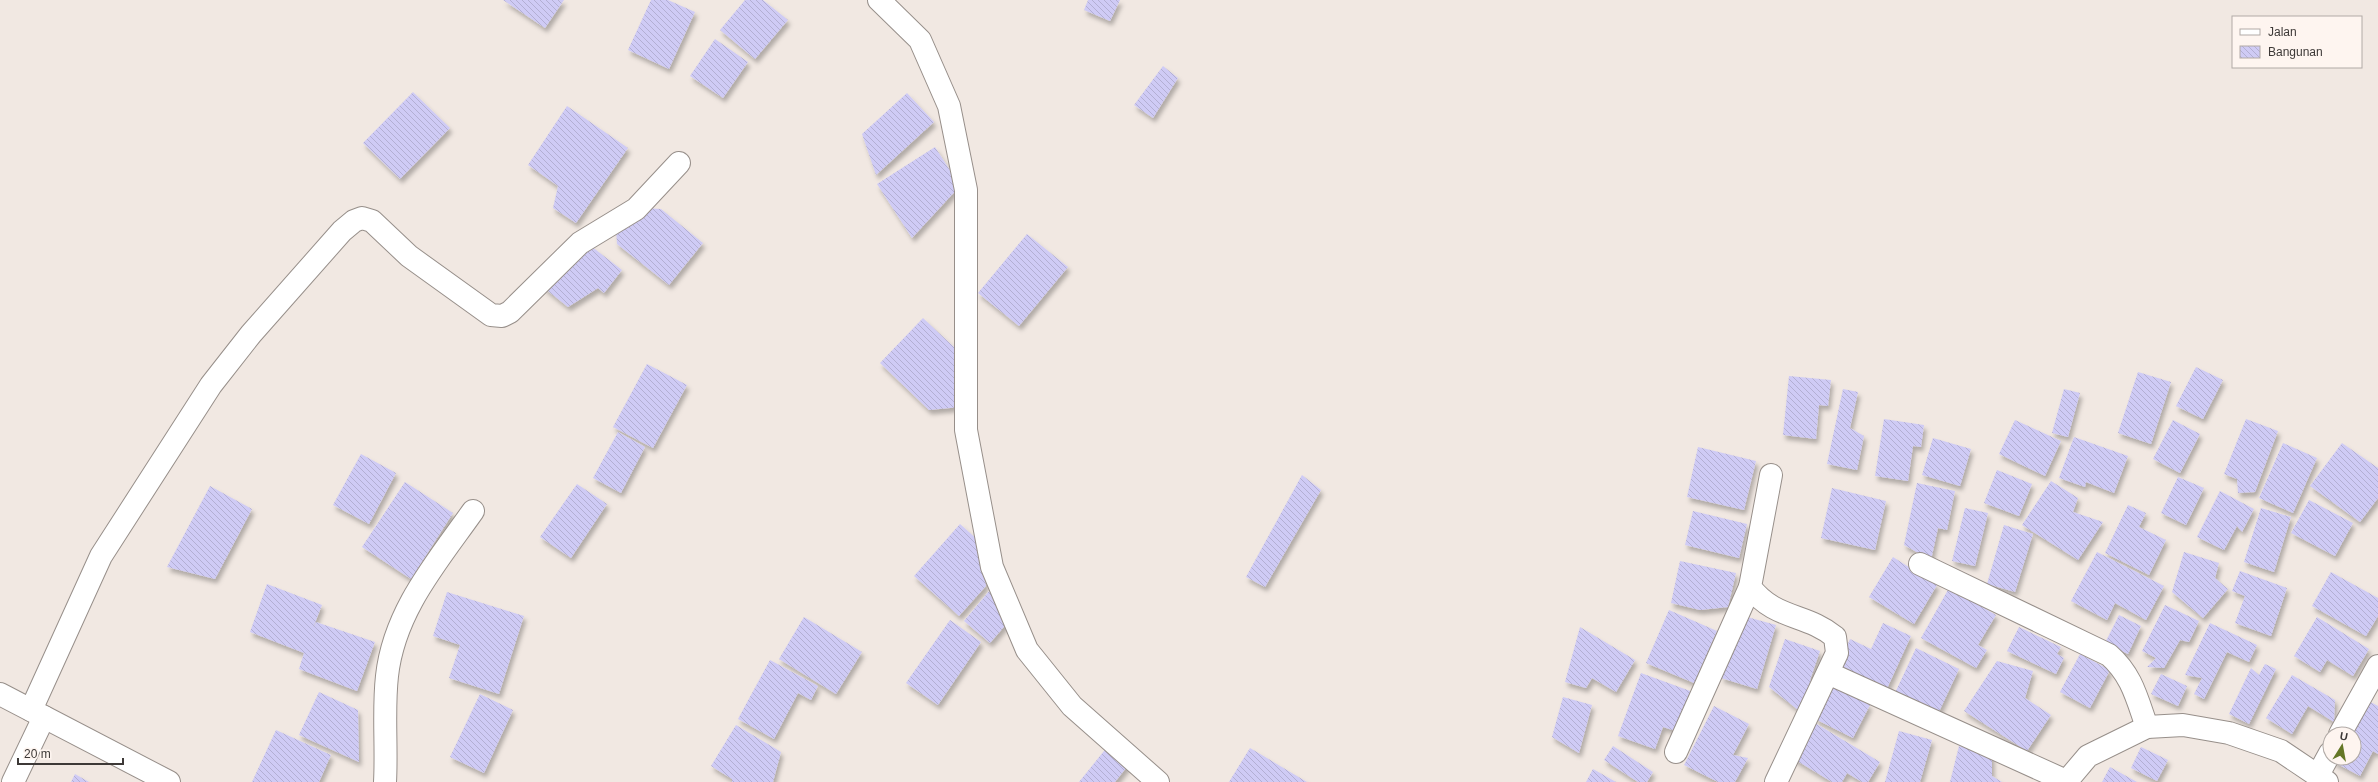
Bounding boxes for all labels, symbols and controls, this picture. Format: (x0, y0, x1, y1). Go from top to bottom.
legend (2232, 16, 2362, 68)
text: Jalan (2268, 25, 2297, 39)
text: Bangunan (2268, 45, 2323, 59)
north arrow (2322, 726, 2362, 766)
text: U (2339, 730, 2349, 743)
scale bar (18, 740, 123, 766)
text: 20 m (24, 747, 51, 761)

